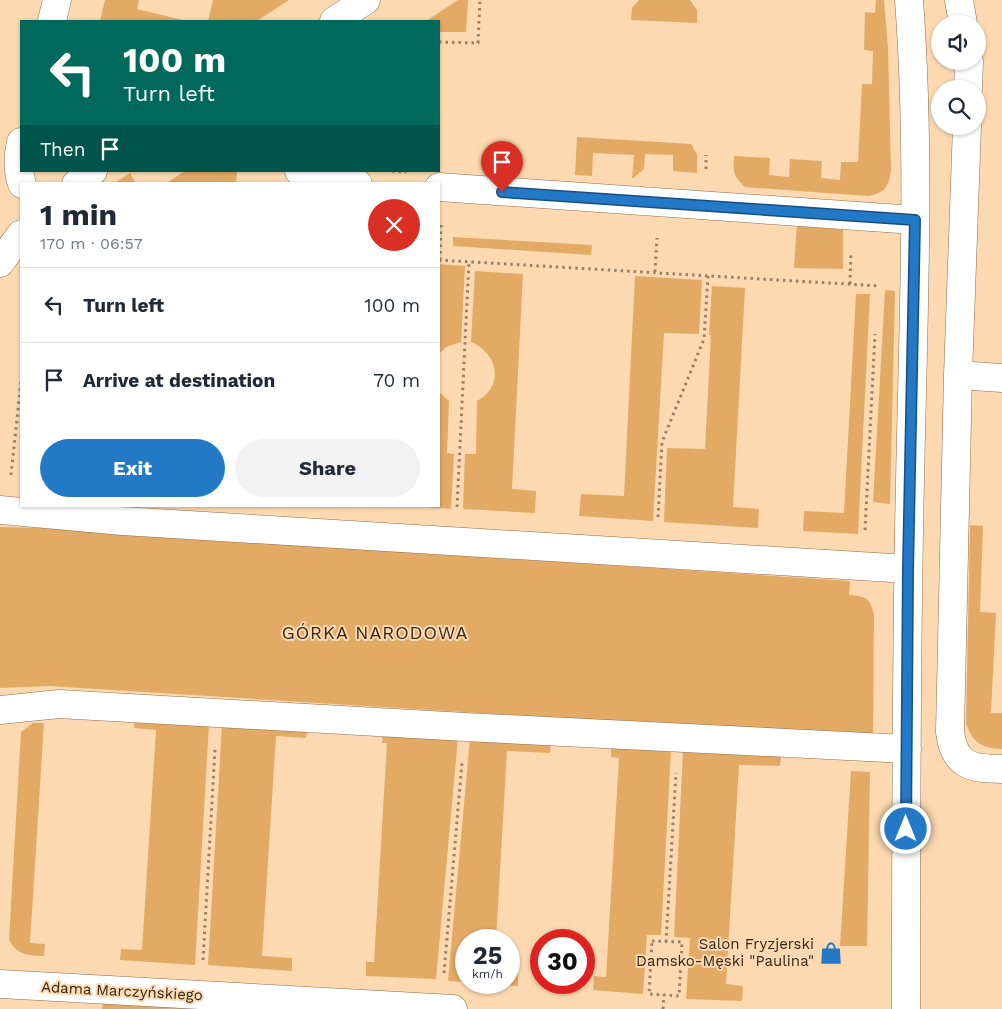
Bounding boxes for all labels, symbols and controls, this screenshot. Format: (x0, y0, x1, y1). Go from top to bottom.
map controls (931, 15, 986, 135)
button: sound (931, 15, 986, 70)
text: 100 m (123, 39, 226, 81)
icon: left (40, 40, 105, 105)
button: search (931, 80, 986, 135)
text: Turn left (123, 81, 215, 106)
icon: arrive (96, 135, 124, 163)
text: Then (40, 138, 86, 161)
pin (481, 141, 523, 192)
icon: arrive (488, 148, 516, 176)
text: 1 min (40, 197, 117, 232)
button: close (368, 199, 420, 251)
text: 170 m · 06:57 (40, 234, 143, 253)
icon: left (40, 291, 68, 319)
text: Turn left (83, 294, 164, 317)
text: 100 m (364, 294, 420, 317)
icon: arrive (40, 366, 68, 394)
text: Arrive at destination (83, 369, 275, 392)
text: 70 m (373, 369, 420, 392)
button: Exit (40, 439, 225, 497)
button: Share (235, 439, 420, 497)
district label: GÓRKA NARODOWA (282, 622, 468, 643)
position arrow (879, 802, 931, 854)
speed limit sign: 30 (530, 929, 595, 994)
place label: Salon Fryzjerski Damsko-Męski "Paulina" (636, 935, 814, 970)
shop icon: Salon Fryzjerski Damsko-Męski "Paulina" (818, 940, 844, 966)
text: 25 (473, 941, 502, 970)
text: km/h (472, 967, 503, 981)
street label: Adama Marczyńskiego (41, 978, 203, 1004)

